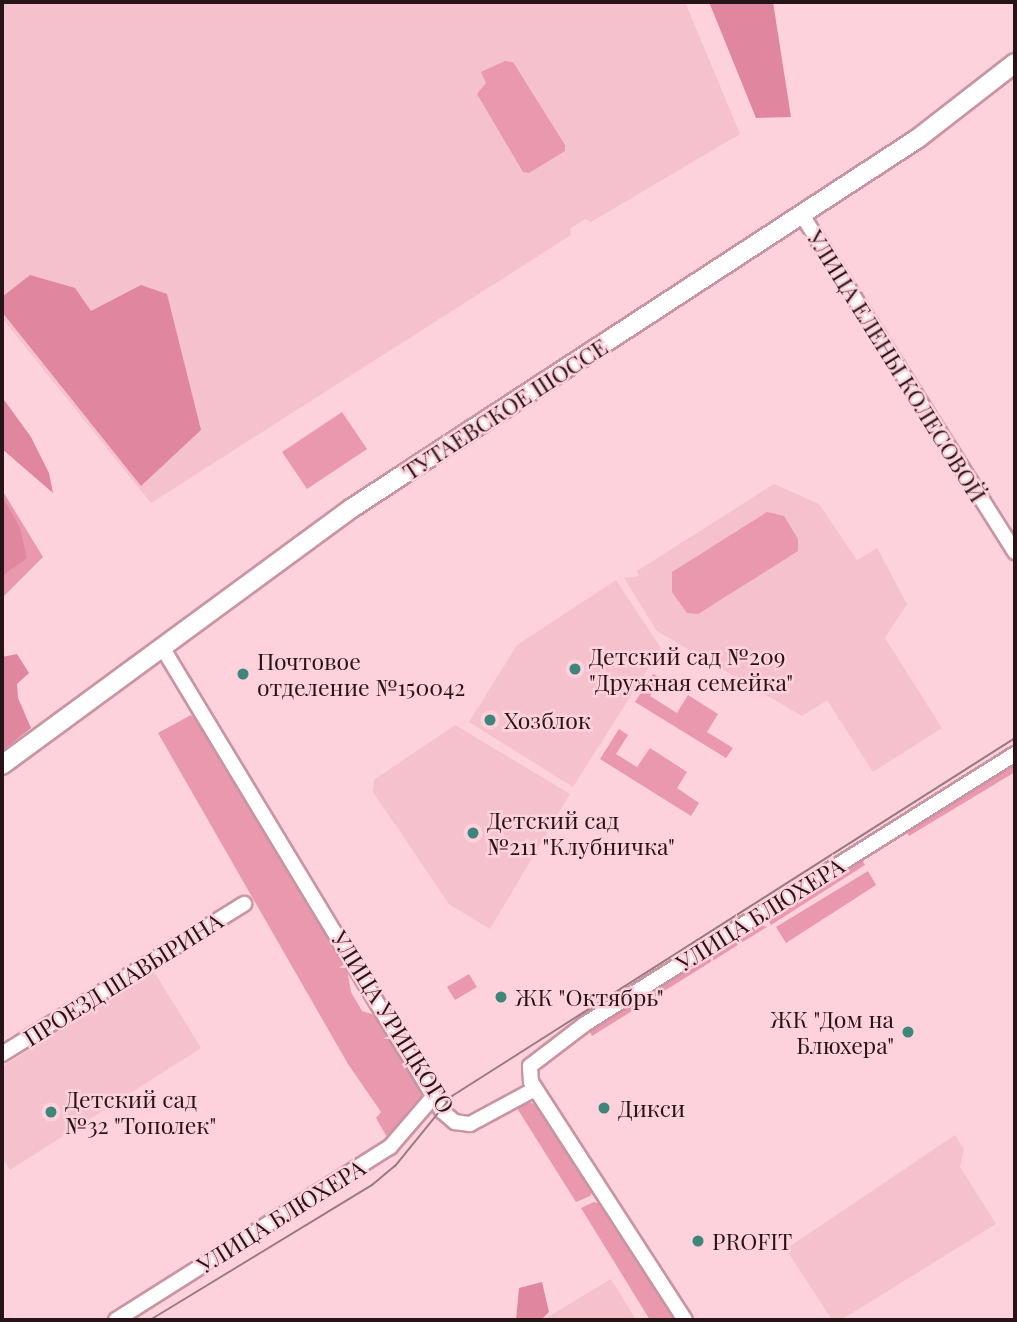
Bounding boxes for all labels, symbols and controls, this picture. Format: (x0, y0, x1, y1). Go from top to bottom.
street label: УЛИЦА ЕЛЕНЫ КОЛЕСОВОЙ (802, 225, 992, 507)
street label: ТУТАЕВСКОЕ ШОССЕ (398, 333, 612, 485)
place label: Детский сад №209 "Дружная семейка" (589, 642, 793, 696)
place label: Почтовое отделение №150042 (257, 647, 465, 701)
marker: Детский сад №209 "Дружная семейка" (567, 661, 583, 677)
marker: Почтовое отделение №150042 (235, 666, 251, 682)
place label: Хозблок (504, 706, 591, 734)
marker: Хозблок (482, 712, 498, 728)
place label: Детский сад №211 "Клубничка" (487, 806, 675, 860)
marker: Детский сад №211 "Клубничка" (465, 825, 481, 841)
street label: УЛИЦА БЛЮХЕРА (671, 851, 849, 977)
street label: ПРОЕЗД ШАВЫРИНА (18, 907, 228, 1051)
street label: УЛИЦА УРИЦКОГО (326, 926, 460, 1118)
place label: ЖК "Октябрь" (515, 983, 664, 1011)
marker: ЖК "Октябрь" (493, 989, 509, 1005)
place label: ЖК "Дом на Блюхера" (770, 1005, 894, 1059)
marker: ЖК "Дом на Блюхера" (900, 1024, 916, 1040)
place label: Детский сад №32 "Тополек" (65, 1085, 217, 1139)
place label: Дикси (618, 1094, 685, 1122)
marker: Дикси (596, 1100, 612, 1116)
marker: Детский сад №32 "Тополек" (43, 1104, 59, 1120)
street label: УЛИЦА БЛЮХЕРА (192, 1153, 370, 1279)
place label: PROFIT (712, 1227, 792, 1255)
marker: PROFIT (690, 1233, 706, 1249)

